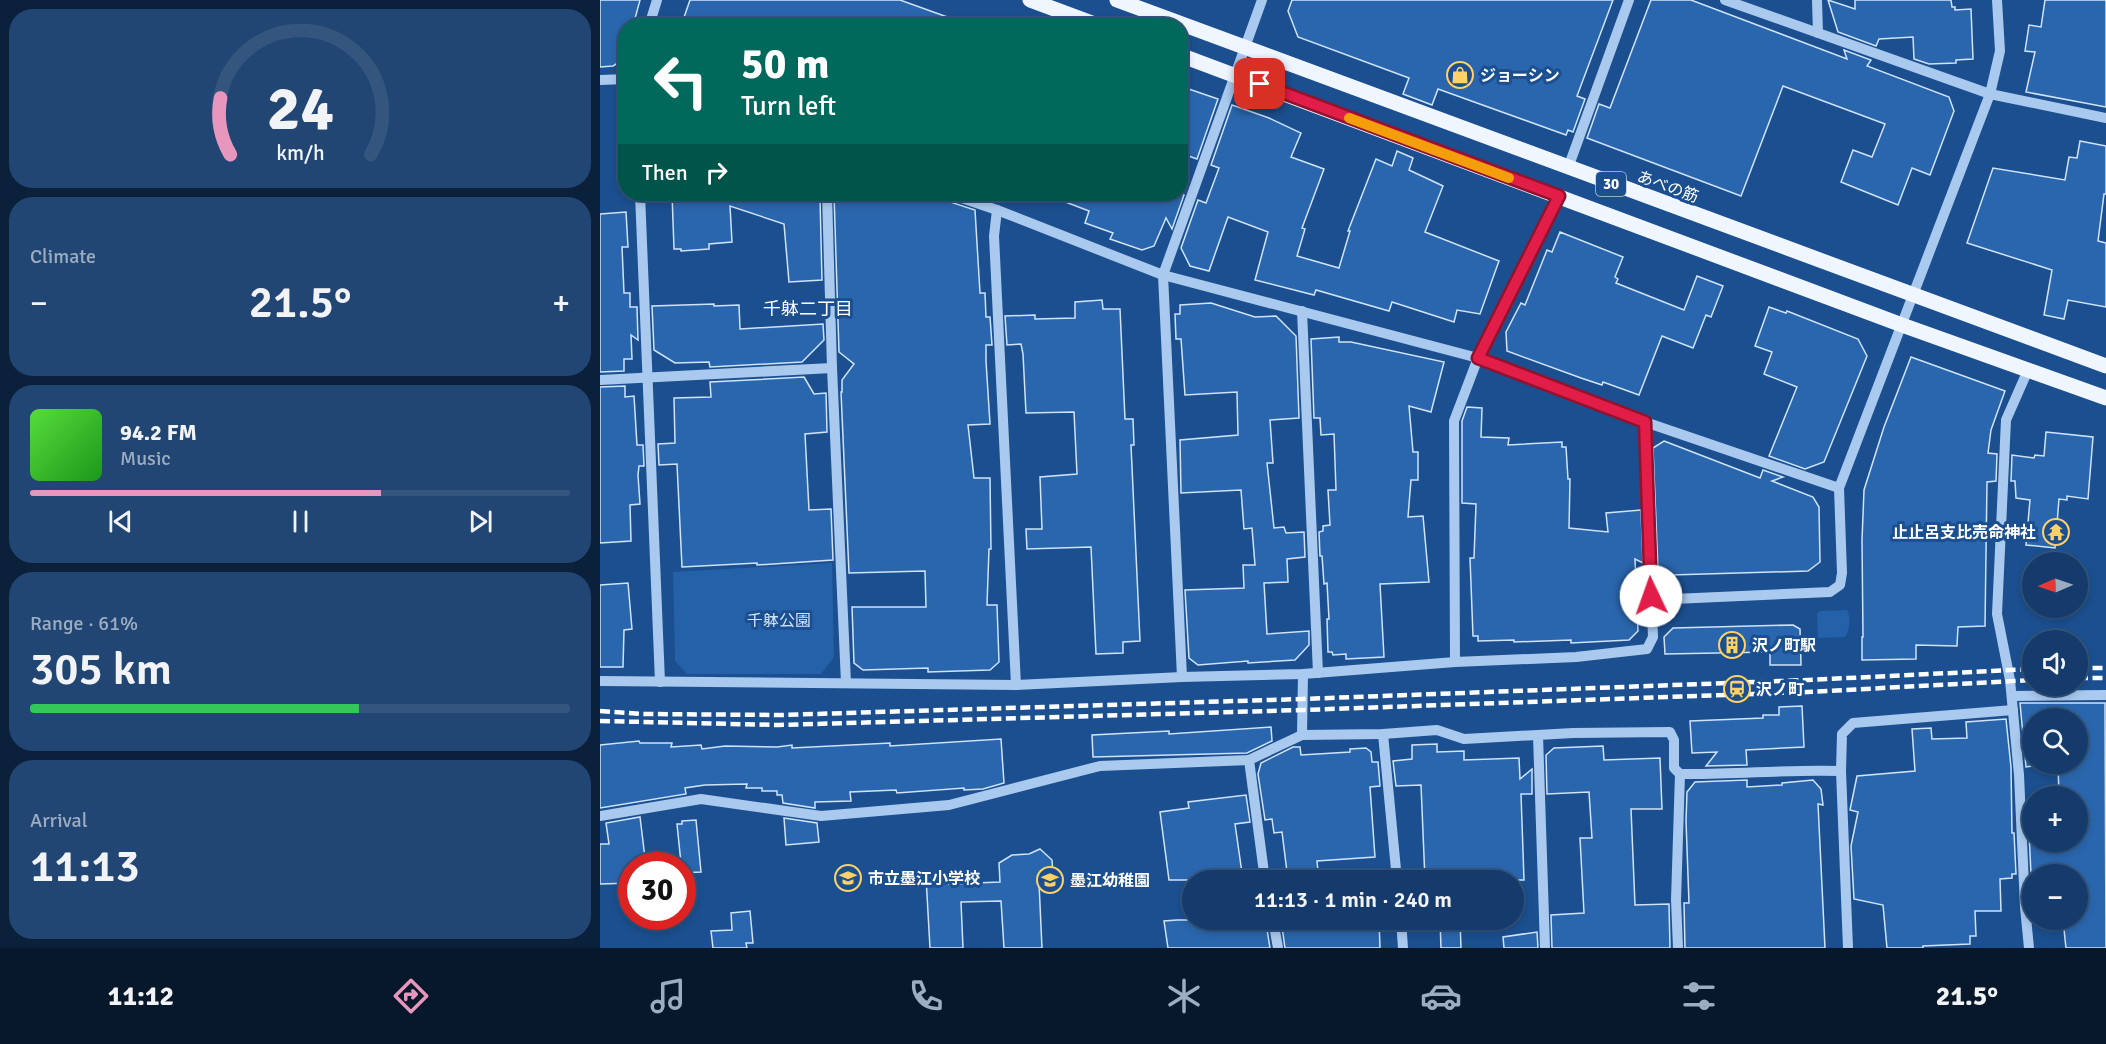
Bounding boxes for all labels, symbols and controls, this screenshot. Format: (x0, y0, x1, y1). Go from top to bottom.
text: 50 m (741, 39, 830, 90)
icon: left (642, 42, 720, 120)
pin (1234, 58, 1285, 109)
shop icon: ジョーシン (1445, 60, 1475, 90)
place label: ジョーシン (1480, 66, 1560, 86)
icon: arrive (1243, 67, 1276, 100)
text: 24 (266, 71, 334, 148)
text: Turn left (741, 90, 836, 123)
text: km/h (276, 141, 324, 167)
icon: right (700, 156, 733, 189)
text: Then (642, 159, 688, 186)
street label: あべの筋 (1634, 167, 1701, 207)
road number: 30 (1596, 172, 1626, 196)
text: Climate (30, 244, 96, 269)
text: 21.5° (249, 275, 351, 330)
text: − (30, 283, 48, 324)
text: + (552, 283, 570, 324)
district label: 千躰二丁目 (763, 298, 853, 320)
text: 94.2 FM (120, 419, 197, 446)
text: Music (120, 446, 171, 471)
icon: previous (104, 505, 137, 538)
icon: pause (284, 505, 317, 538)
icon: next (464, 505, 497, 538)
temple icon: 止止呂支比売命神社 (2041, 517, 2071, 547)
place label: 止止呂支比売命神社 (1892, 523, 2036, 543)
north arrow (2022, 552, 2088, 618)
map controls (2022, 552, 2088, 930)
position arrow (1619, 564, 1683, 628)
text: Range · 61% (30, 611, 138, 636)
park label: 千躰公園 (747, 611, 811, 631)
building icon: 沢ノ町駅 (1717, 630, 1747, 660)
button: sound (2022, 630, 2088, 696)
place label: 沢ノ町駅 (1752, 636, 1816, 656)
text: 305 km (30, 642, 172, 697)
station icon: 沢ノ町 (1722, 674, 1752, 704)
place label: 沢ノ町 (1756, 680, 1804, 700)
button: search (2022, 708, 2088, 774)
button: + (2022, 786, 2088, 852)
text: Arrival (30, 808, 88, 833)
text: 11:13 (30, 839, 140, 894)
speed limit sign: 30 (618, 852, 696, 930)
school or university icon: 市立墨江小学校 (833, 863, 863, 893)
button: − (2022, 864, 2088, 930)
school or university icon: 墨江幼稚園 (1035, 865, 1065, 895)
place label: 市立墨江小学校 (868, 869, 980, 889)
place label: 墨江幼稚園 (1070, 871, 1150, 891)
text: 11:13 · 1 min · 240 m (1254, 886, 1452, 913)
icon: directions (390, 975, 432, 1017)
icon: music (647, 975, 689, 1017)
icon: phone (905, 975, 947, 1017)
icon: climate (1163, 975, 1205, 1017)
icon: car (1420, 975, 1462, 1017)
icon: filters (1678, 975, 1720, 1017)
text: 11:12 (108, 980, 174, 1013)
text: 21.5° (1936, 980, 1998, 1013)

